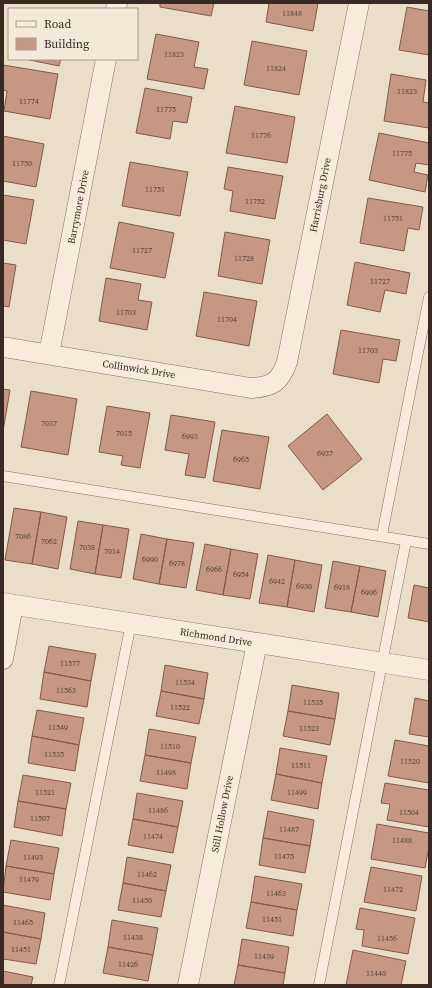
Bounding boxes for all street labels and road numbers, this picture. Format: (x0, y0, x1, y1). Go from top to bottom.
street label: Harrisburg Drive (306, 157, 334, 233)
street label: Barrymore Drive (64, 169, 92, 245)
street label: Collinwick Drive (102, 357, 176, 381)
street label: Richmond Drive (179, 625, 253, 649)
street label: Still Hollow Drive (208, 774, 236, 854)

